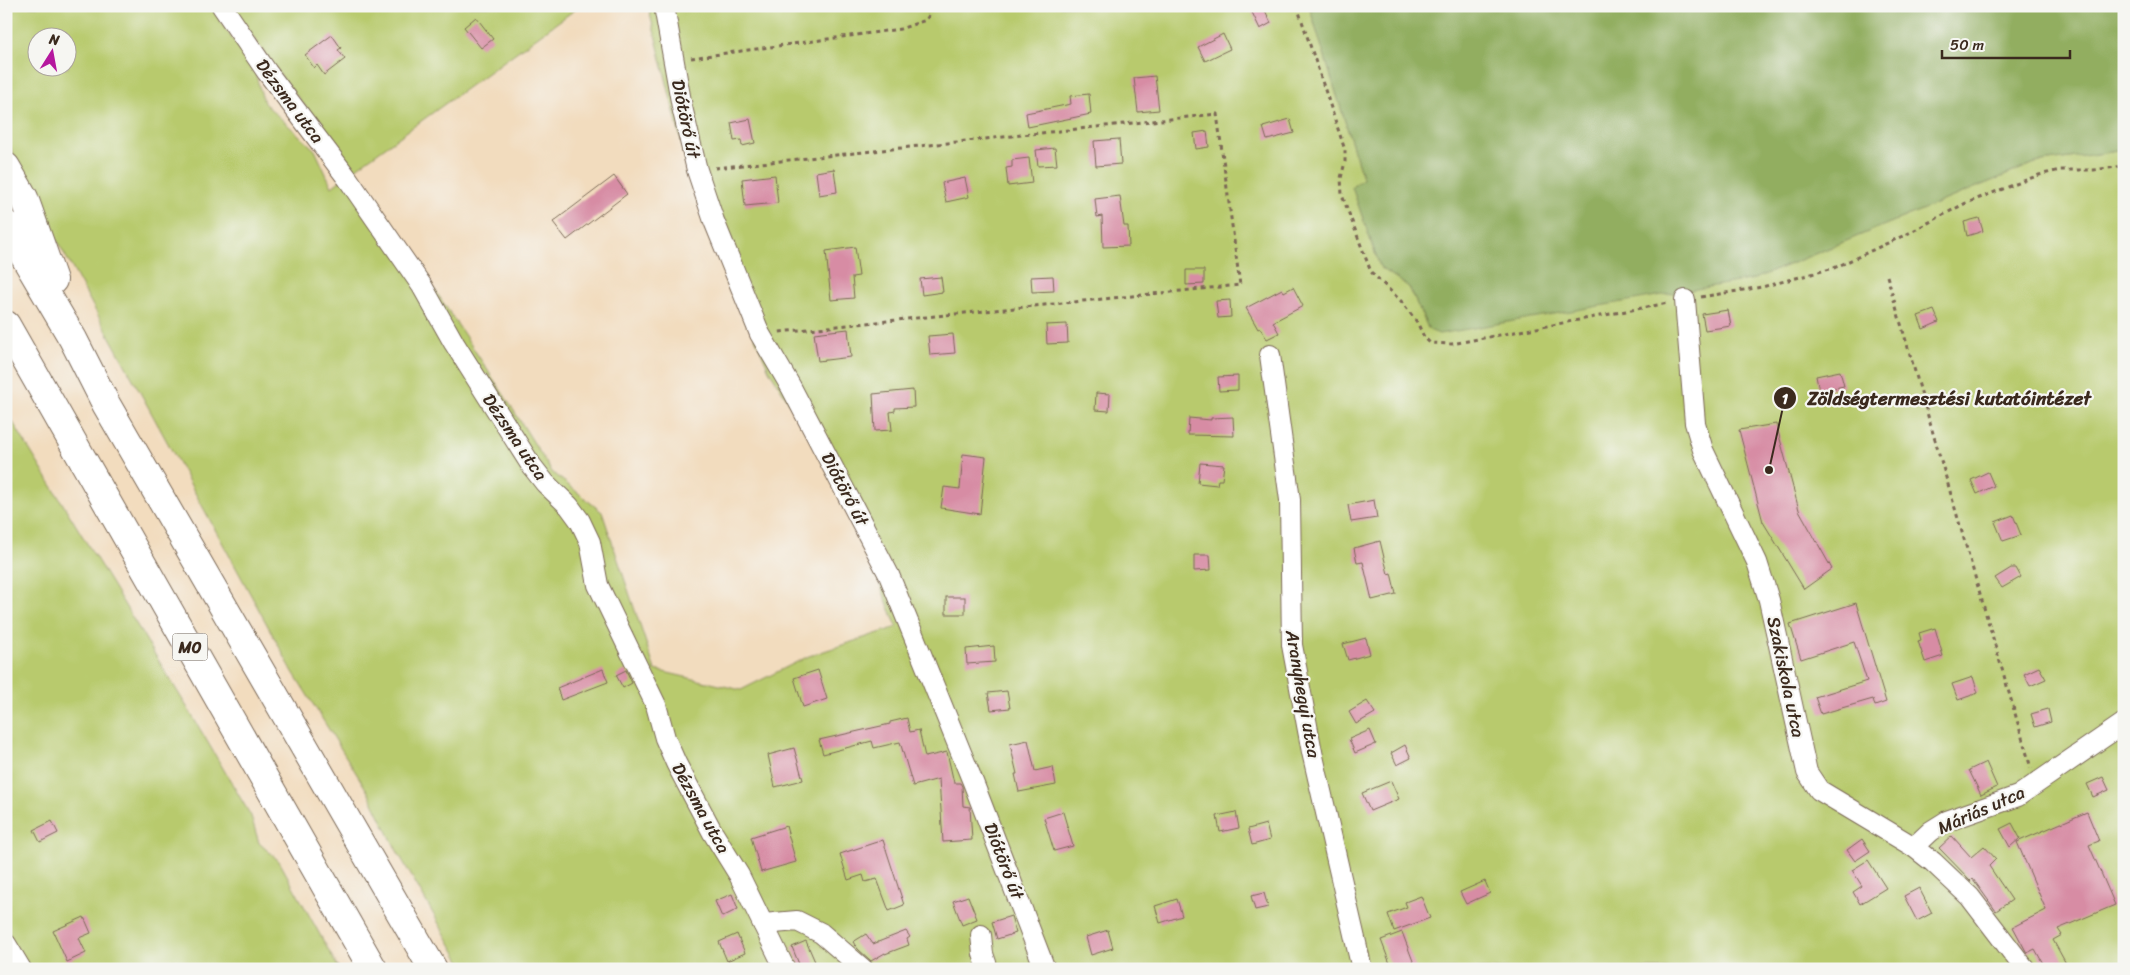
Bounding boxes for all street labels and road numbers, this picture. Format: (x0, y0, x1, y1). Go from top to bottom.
street label: Dézsma utca (247, 51, 333, 151)
street label: Diótörő út (662, 77, 710, 162)
street label: Dézsma utca (474, 387, 556, 487)
street label: Diótörő út (812, 446, 878, 532)
street label: Szakiskola utca (1758, 614, 1814, 740)
street label: Aranyhegyi utca (1276, 627, 1330, 761)
road number: M0 (172, 634, 208, 660)
street label: Dézsma utca (663, 757, 739, 859)
street label: Máriás utca (1932, 776, 2030, 844)
street label: Diótörő út (975, 818, 1034, 905)

